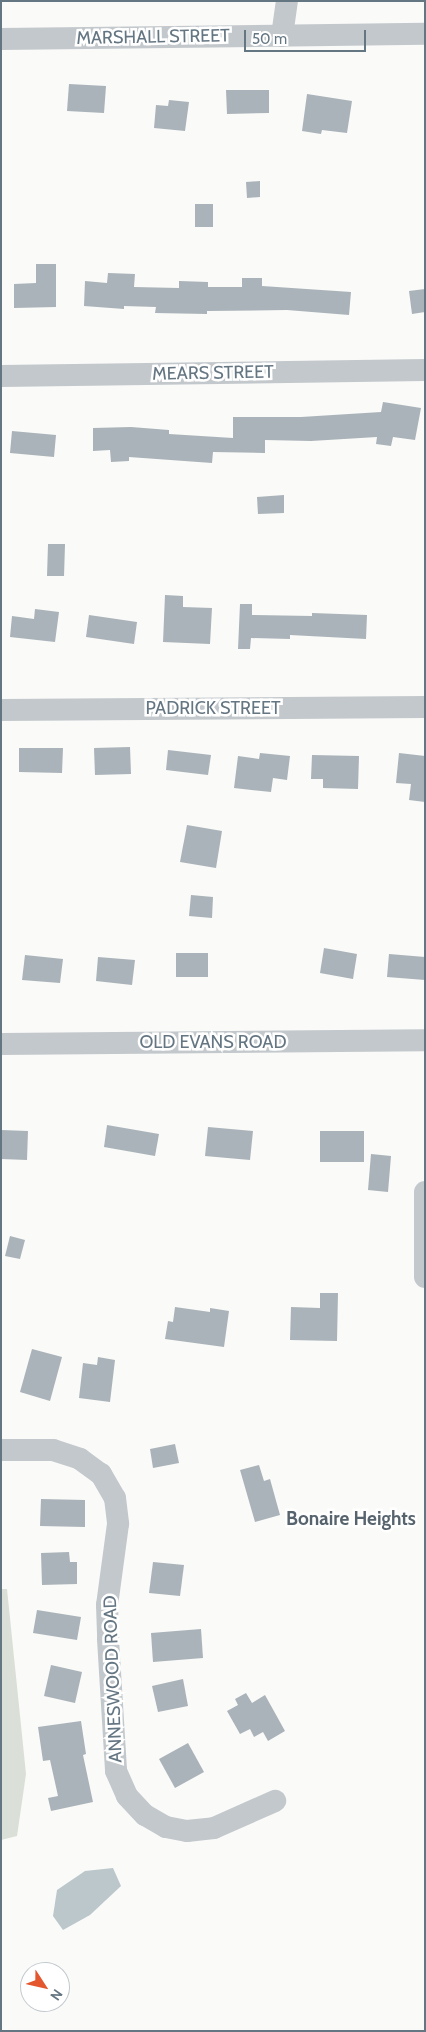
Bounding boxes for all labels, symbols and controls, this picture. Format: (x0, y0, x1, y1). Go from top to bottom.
scale bar (246, 20, 368, 52)
street label: MARSHALL STREET (76, 25, 230, 49)
text: 50 m (252, 30, 287, 48)
street label: MEARS STREET (152, 361, 274, 385)
street label: PADRICK STREET (145, 697, 281, 719)
street label: OLD EVANS ROAD (139, 1031, 287, 1053)
district label: Bonaire Heights (286, 1508, 416, 1530)
street label: ANNESWOOD ROAD (99, 1595, 127, 1763)
north arrow (20, 1962, 70, 2012)
text: N (46, 1986, 67, 2004)

